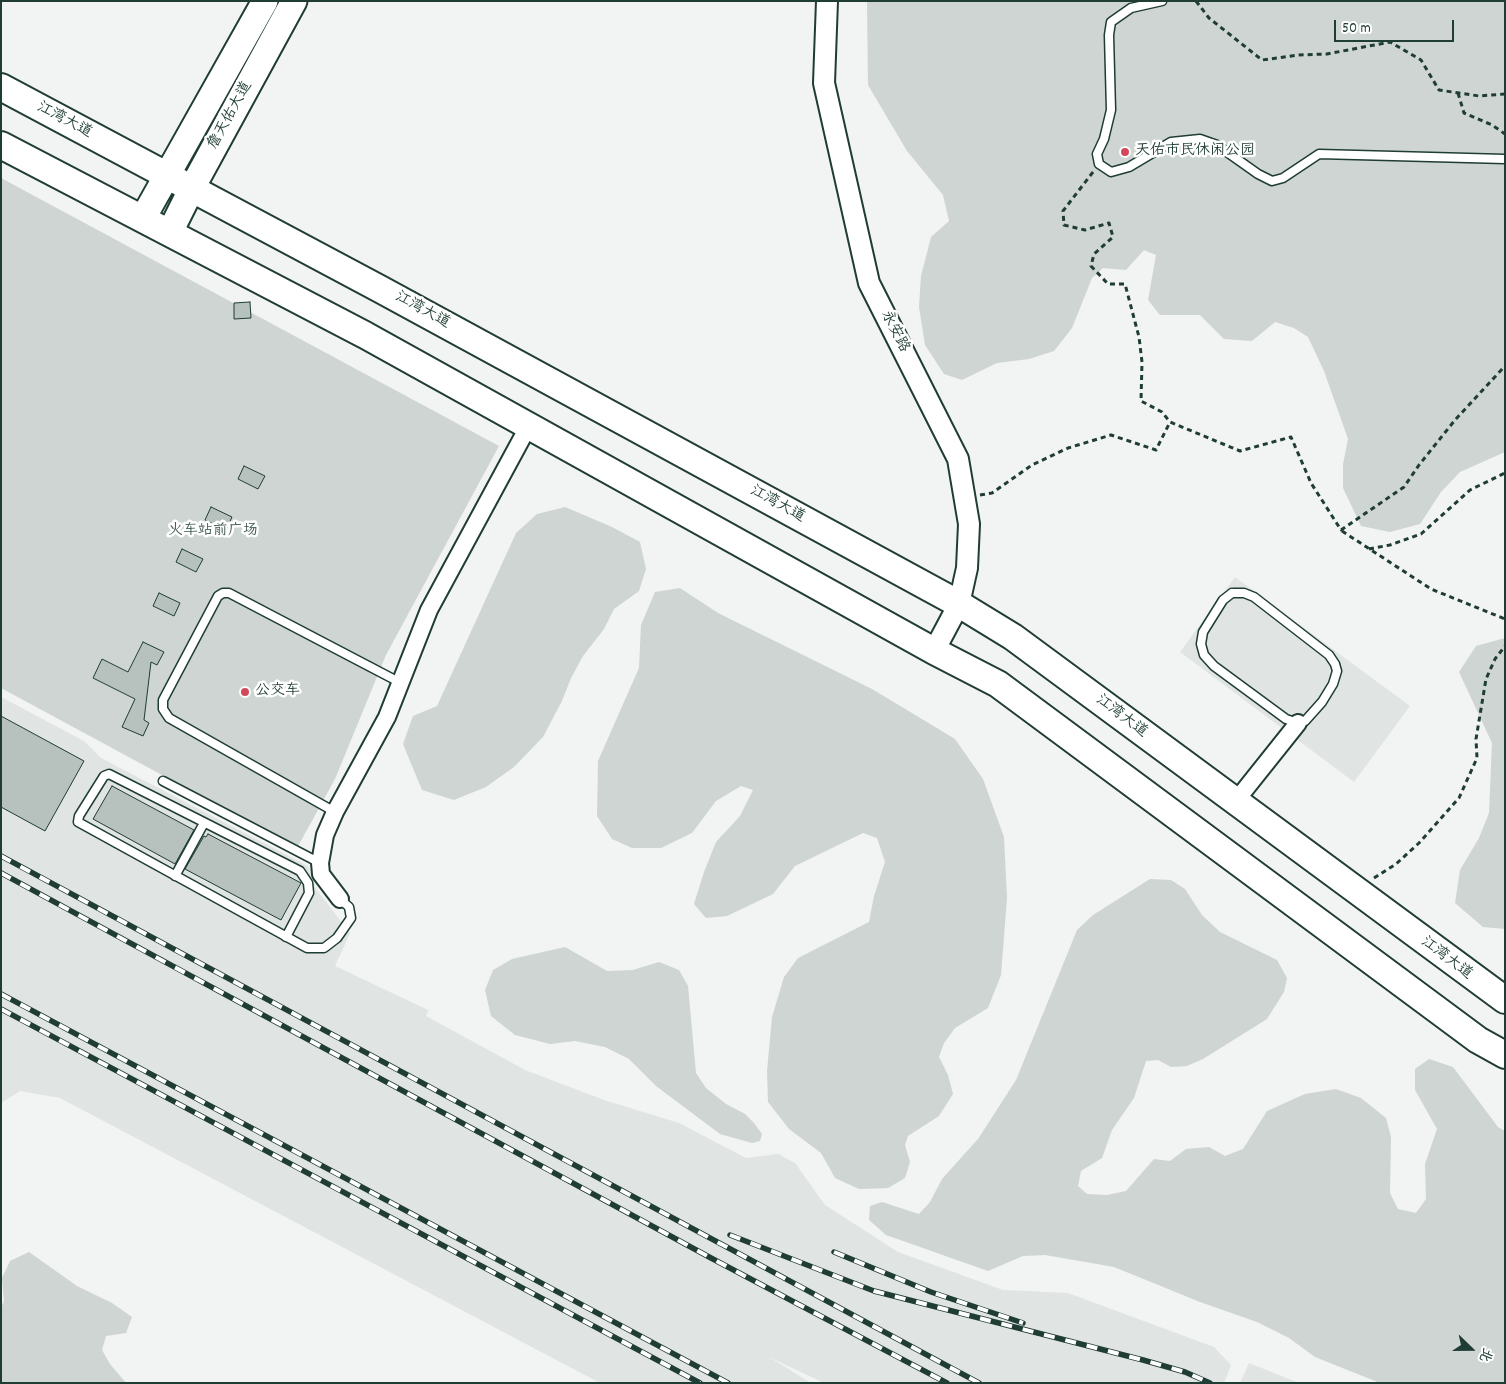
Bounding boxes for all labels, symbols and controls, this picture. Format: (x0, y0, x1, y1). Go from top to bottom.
scale bar (1336, 10, 1456, 42)
text: 50 m (1342, 18, 1371, 40)
street label: 詹天佑大道 (205, 79, 257, 153)
street label: 江湾大道 (33, 99, 95, 143)
place label: 天佑市民休闲公园 (1135, 143, 1255, 161)
marker: 天佑市民休闲公园 (1119, 146, 1131, 158)
street label: 江湾大道 (391, 289, 453, 333)
street label: 永安路 (876, 308, 912, 356)
street label: 江湾大道 (746, 483, 808, 527)
park label: 火车站前广场 (168, 523, 258, 541)
place label: 公交车 (255, 683, 300, 701)
marker: 公交车 (239, 686, 251, 698)
street label: 江湾大道 (1092, 692, 1150, 742)
street label: 江湾大道 (1417, 934, 1475, 984)
north arrow (1446, 1324, 1496, 1374)
text: 北 (1473, 1344, 1497, 1365)

